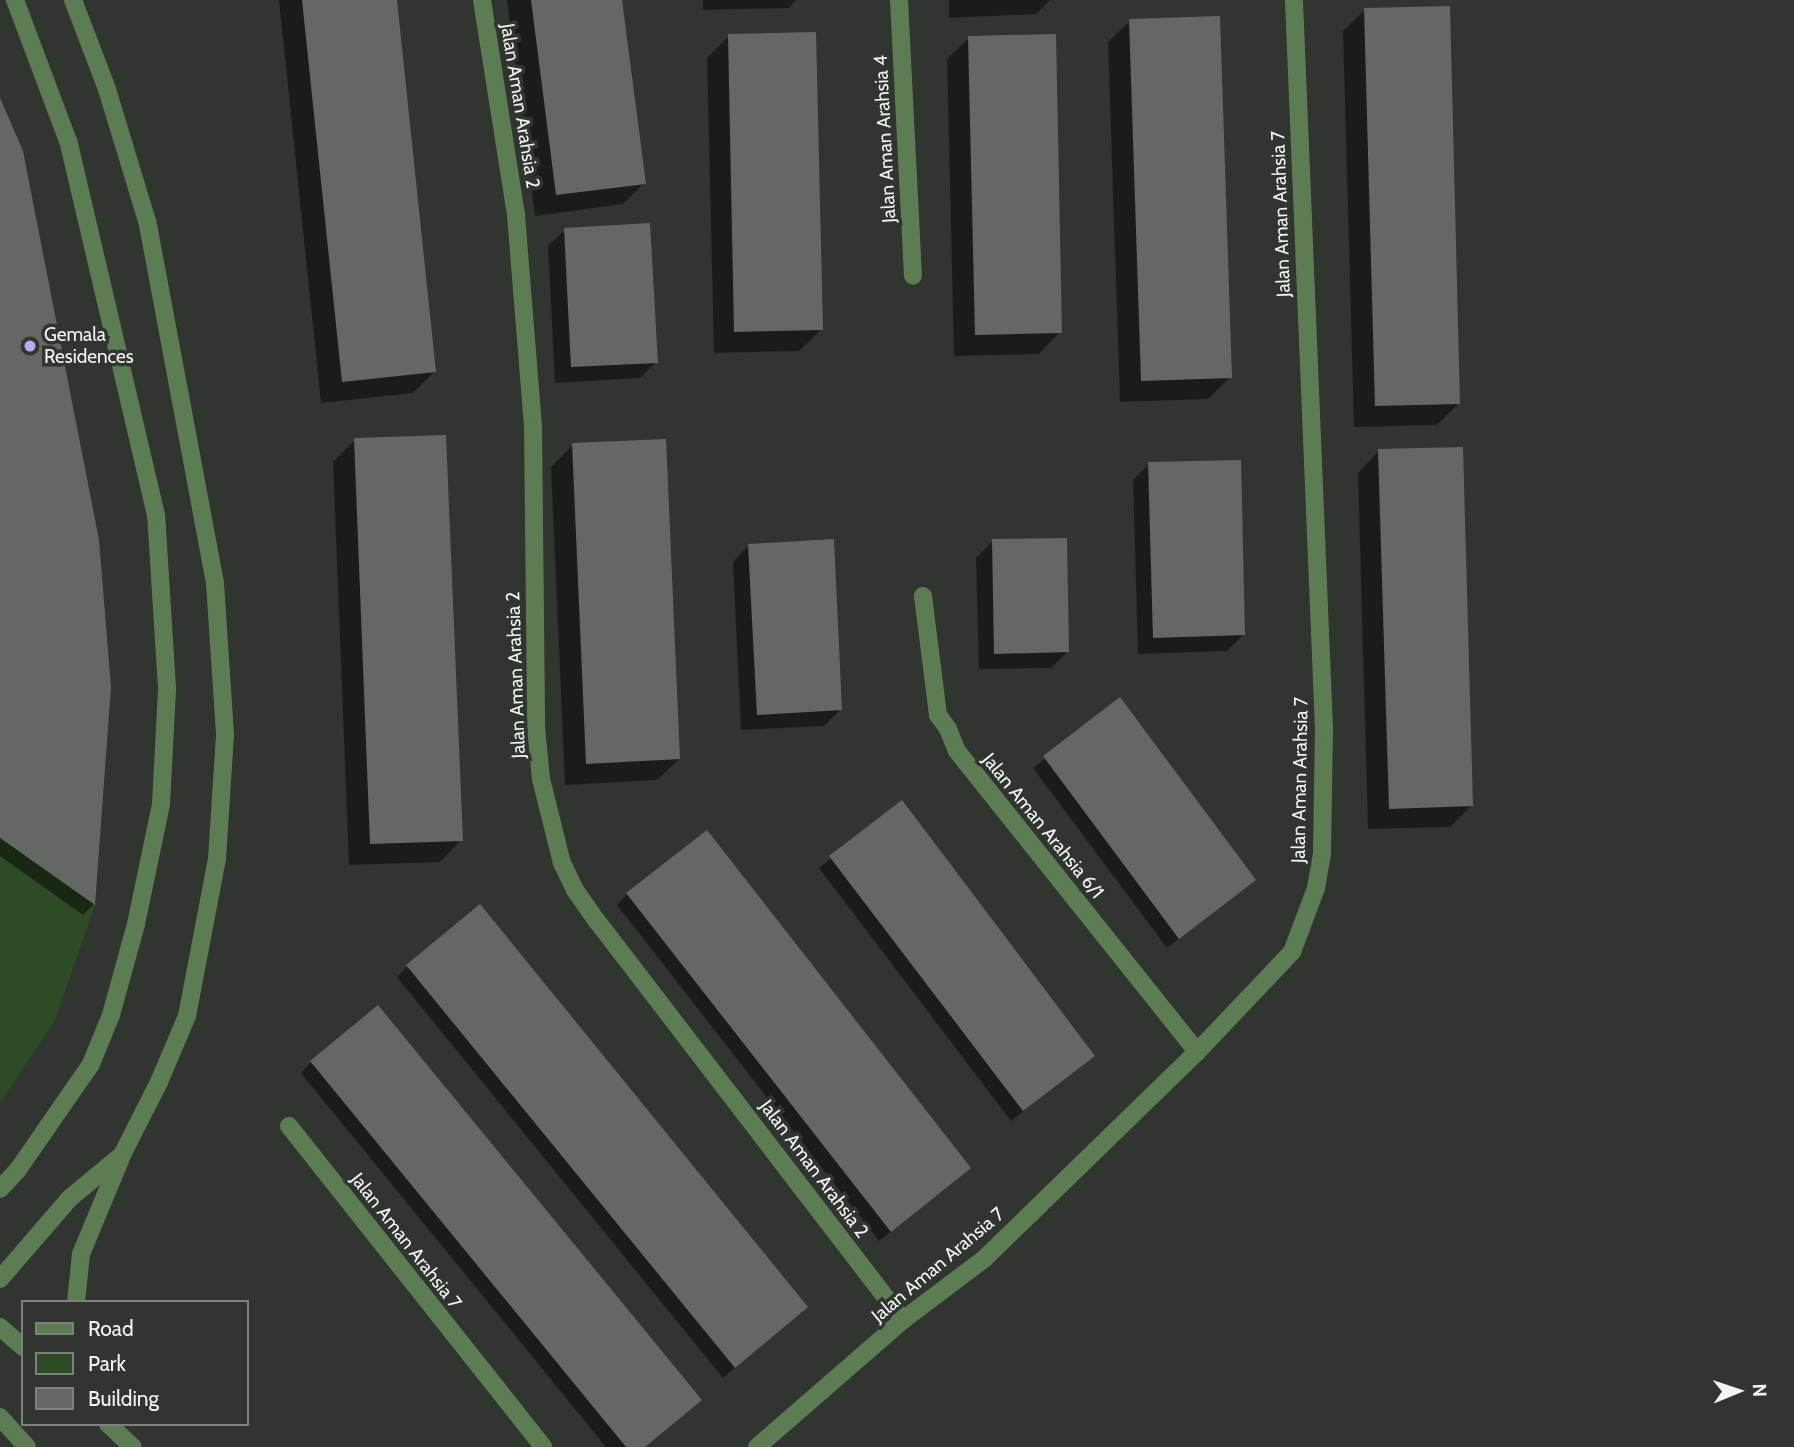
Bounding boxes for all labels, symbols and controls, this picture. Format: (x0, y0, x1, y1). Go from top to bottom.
street label: Jalan Aman Arahsia 2 (496, 22, 544, 190)
street label: Jalan Aman Arahsia 4 (869, 55, 901, 223)
street label: Jalan Aman Arahsia 7 (1267, 130, 1295, 298)
place label: Gemala Residences (44, 324, 134, 368)
marker: Gemala Residences (22, 338, 38, 354)
street label: Jalan Aman Arahsia 2 (502, 591, 530, 759)
street label: Jalan Aman Arahsia 7 (1287, 697, 1313, 863)
street label: Jalan Aman Arahsia 6/1 (977, 749, 1109, 903)
street label: Jalan Aman Arahsia 2 (755, 1095, 873, 1243)
street label: Jalan Aman Arahsia 7 (346, 1168, 466, 1314)
street label: Jalan Aman Arahsia 7 (867, 1203, 1009, 1327)
legend (21, 1300, 248, 1426)
text: Road (88, 1316, 134, 1341)
text: Park (88, 1351, 126, 1376)
north arrow (1703, 1356, 1773, 1426)
text: N (1748, 1383, 1771, 1397)
text: Building (88, 1386, 159, 1411)

